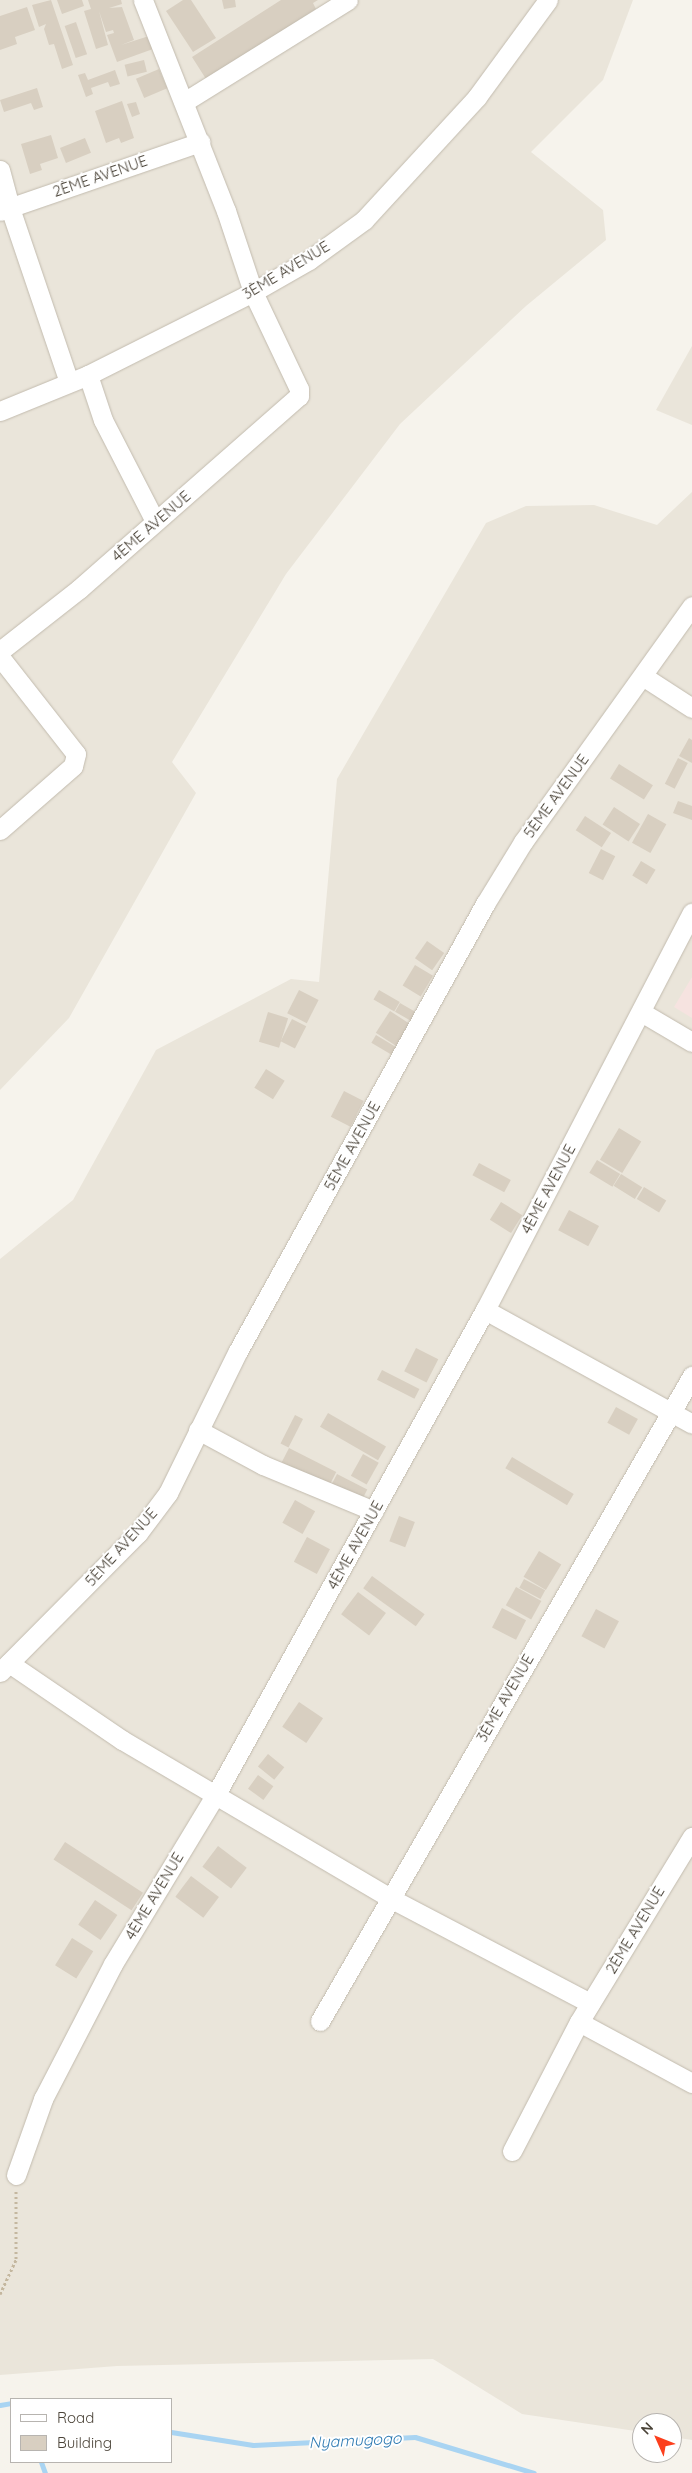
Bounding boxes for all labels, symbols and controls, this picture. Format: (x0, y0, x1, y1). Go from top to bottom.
street label: 2ÈME AVENUE (50, 151, 150, 201)
street label: 3ÈME AVENUE (239, 237, 333, 303)
street label: 4ÈME AVENUE (108, 487, 194, 565)
street label: 5ÈME AVENUE (520, 751, 592, 841)
street label: 5ÈME AVENUE (320, 1098, 384, 1194)
street label: 4ÈME AVENUE (517, 1141, 579, 1237)
street label: 4ÈME AVENUE (323, 1498, 387, 1592)
street label: 5ÈME AVENUE (81, 1504, 161, 1590)
street label: 3ÈME AVENUE (473, 1651, 537, 1745)
street label: 4ÈME AVENUE (121, 1849, 187, 1943)
street label: 2ÈME AVENUE (602, 1883, 668, 1977)
legend (10, 2398, 172, 2463)
text: Road (57, 2408, 94, 2427)
north arrow (632, 2413, 682, 2463)
text: N (637, 2418, 657, 2438)
water label: Nyamugogo (308, 2428, 402, 2452)
text: Building (57, 2433, 112, 2452)

